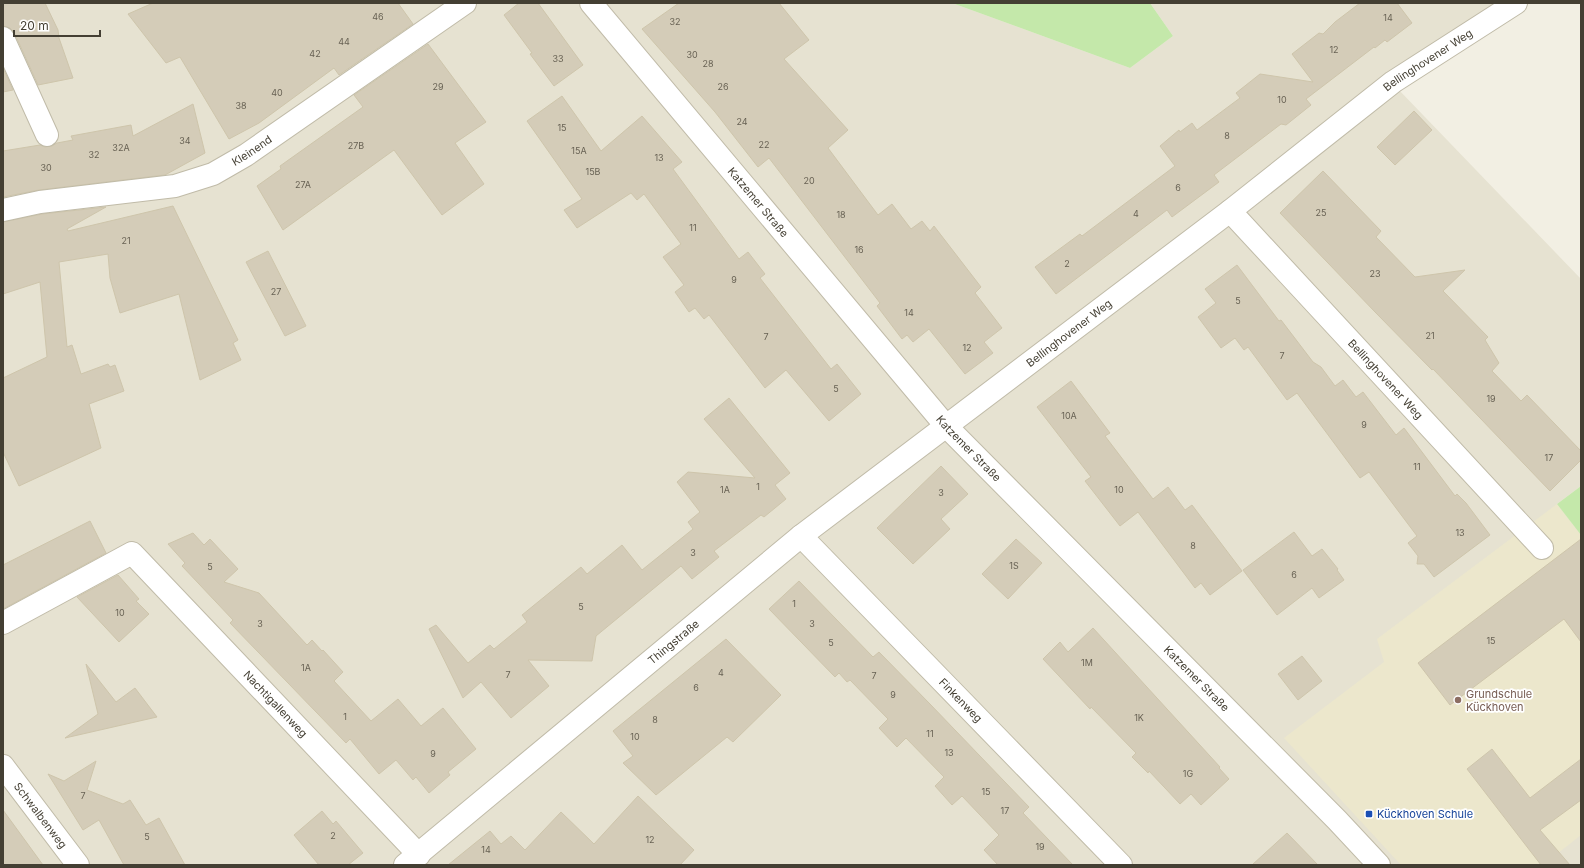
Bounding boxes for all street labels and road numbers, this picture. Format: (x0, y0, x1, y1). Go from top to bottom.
street label: Bellinghovener Weg (1380, 26, 1475, 94)
street label: Kleinend (229, 132, 275, 169)
street label: Katzemer Straße (725, 164, 791, 240)
street label: Bellinghovener Weg (1023, 296, 1115, 370)
street label: Bellinghovener Weg (1345, 336, 1426, 422)
street label: Katzemer Straße (933, 412, 1004, 484)
street label: Thingstraße (645, 617, 702, 667)
street label: Katzemer Straße (1161, 643, 1232, 714)
street label: Nachtigallenweg (240, 668, 310, 740)
street label: Finkenweg (936, 675, 985, 725)
street label: Schwalbenweg (11, 780, 70, 851)

